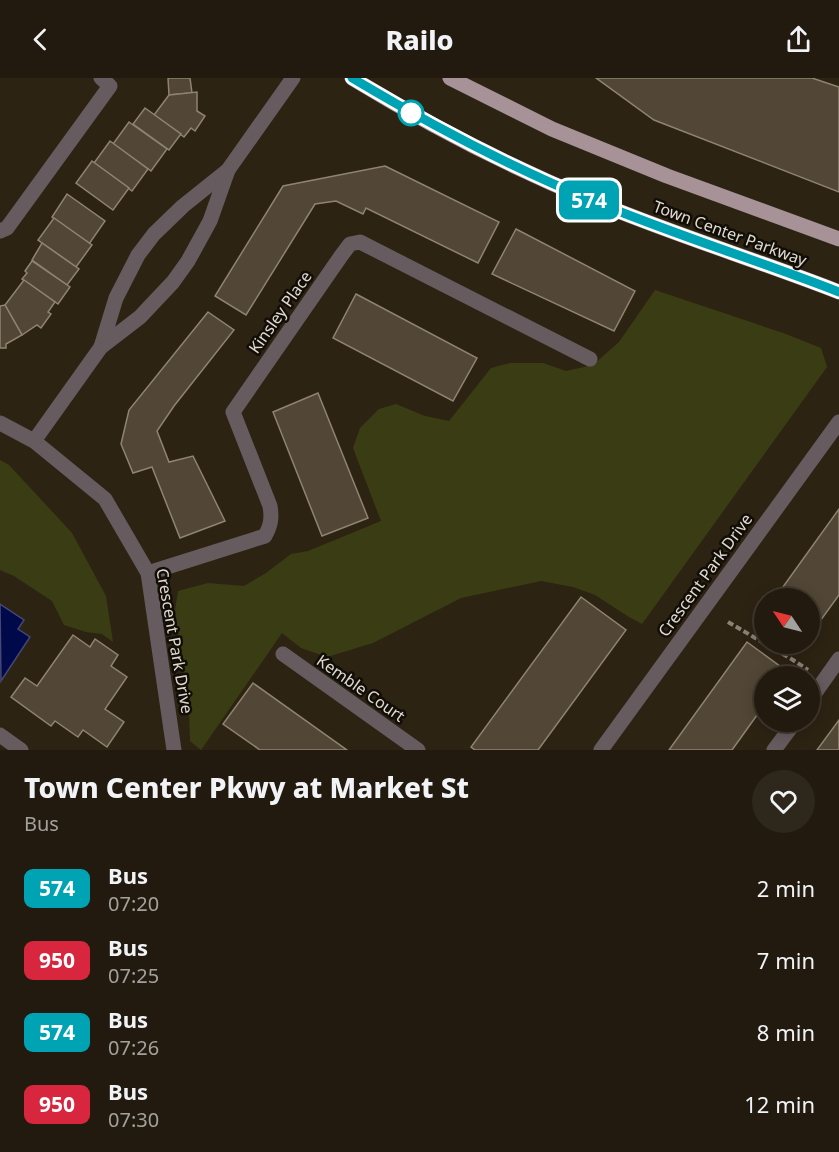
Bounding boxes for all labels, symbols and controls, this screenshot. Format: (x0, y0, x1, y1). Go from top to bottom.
text: Railo (385, 21, 454, 58)
icon: back (24, 23, 57, 56)
icon: share (782, 23, 815, 56)
unlabelled marker (398, 100, 424, 126)
line badge: 574 (554, 180, 624, 220)
text: 574 (571, 186, 607, 214)
street label: Town Center Parkway (650, 195, 811, 271)
street label: Kinsley Place (243, 266, 317, 358)
street label: Crescent Park Drive (653, 509, 757, 641)
street label: Crescent Park Drive (151, 567, 199, 715)
north arrow (754, 588, 820, 654)
map controls (754, 588, 820, 732)
street label: Kemble Court (312, 649, 410, 727)
button: layers (754, 666, 820, 732)
text: Town Center Pkwy at Market St (24, 768, 469, 806)
button: heart (752, 770, 815, 833)
text: Bus (24, 810, 59, 837)
text: Bus (108, 860, 148, 890)
text: 2 min (757, 873, 815, 903)
text: 574 (39, 874, 75, 902)
text: 07:20 (108, 890, 159, 917)
text: Bus (108, 932, 148, 962)
text: 7 min (757, 945, 815, 975)
text: 950 (39, 946, 75, 974)
text: 07:25 (108, 962, 159, 989)
text: Bus (108, 1004, 148, 1034)
text: 8 min (757, 1017, 815, 1047)
text: 574 (39, 1018, 75, 1046)
text: 07:26 (108, 1034, 159, 1061)
text: Bus (108, 1076, 148, 1106)
text: 12 min (744, 1089, 815, 1119)
text: 950 (39, 1090, 75, 1118)
text: 07:30 (108, 1106, 159, 1133)

